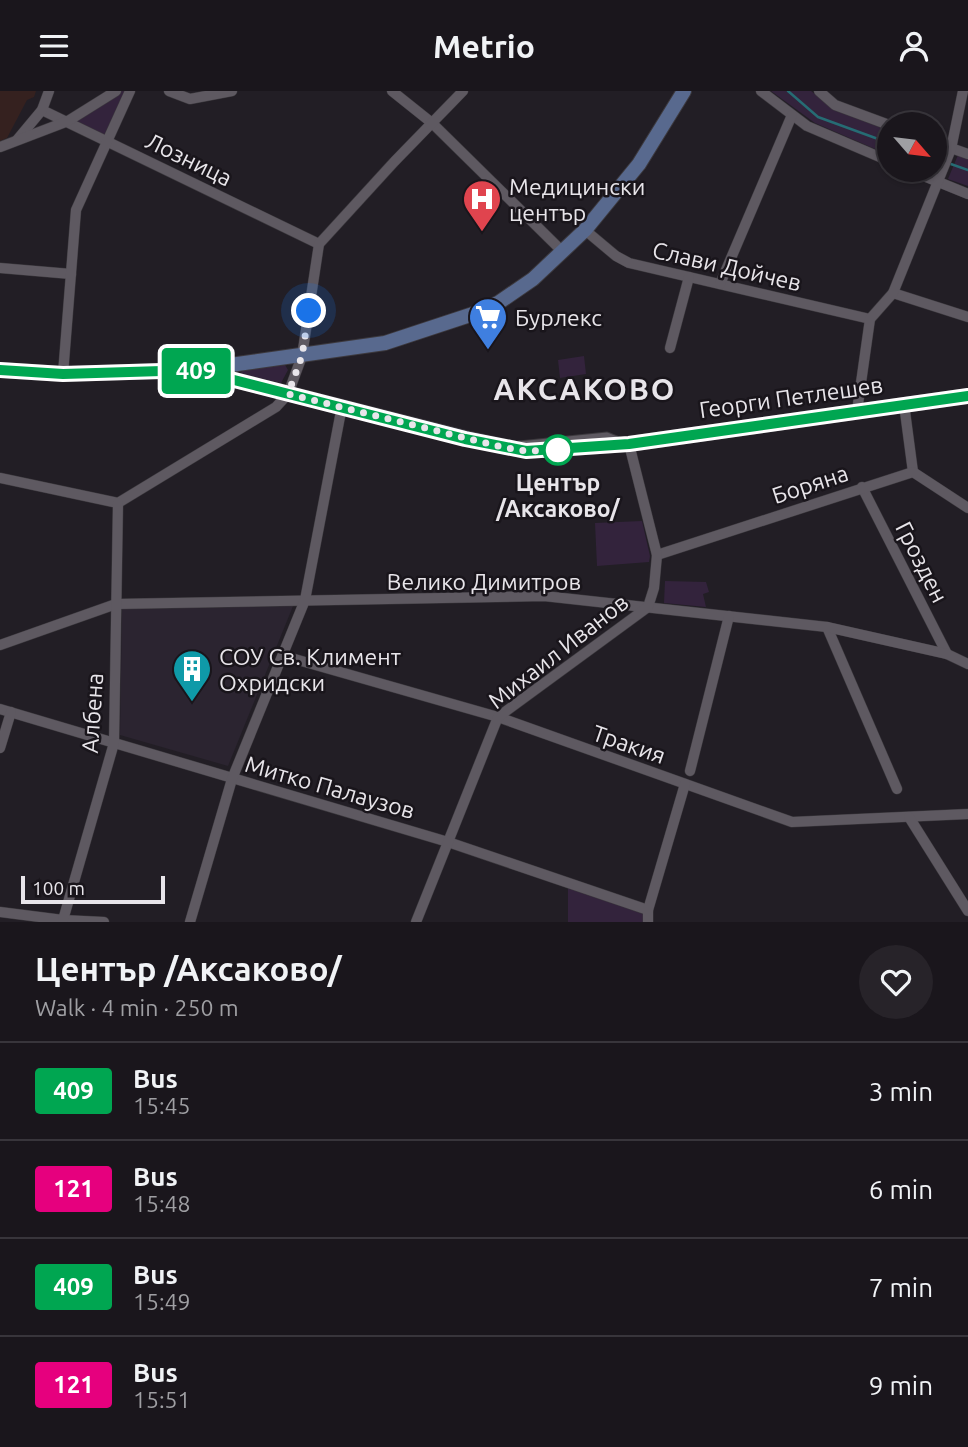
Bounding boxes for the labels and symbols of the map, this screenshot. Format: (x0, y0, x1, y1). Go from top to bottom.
north arrow (877, 112, 947, 182)
street label: Лозница (142, 128, 236, 190)
place label: Медицински център (509, 174, 645, 225)
hospital icon: Медицински център (461, 178, 503, 233)
street label: Слави Дойчев (650, 237, 804, 295)
your location (291, 293, 326, 328)
supermarket icon: Бурлекс (467, 296, 509, 351)
place label: Бурлекс (515, 305, 602, 330)
line badge: 409 (156, 348, 236, 394)
district label: АКСАКОВО (494, 372, 676, 406)
street label: Георги Петлешев (698, 372, 884, 422)
marker: Център /Аксаково/ (543, 435, 573, 465)
street label: Боряна (769, 460, 851, 508)
place label: Център /Аксаково/ (495, 470, 621, 521)
street label: Грозден (891, 518, 953, 606)
street label: Велико Димитров (387, 569, 581, 594)
street label: Михаил Иванов (483, 589, 633, 713)
place label: СОУ Св. Климент Охридски (219, 644, 401, 695)
building icon: СОУ Св. Климент Охридски (171, 648, 213, 703)
street label: Албена (77, 672, 107, 754)
street label: Тракия (589, 720, 669, 768)
street label: Митко Палаузов (242, 751, 418, 823)
scale bar (21, 873, 164, 905)

